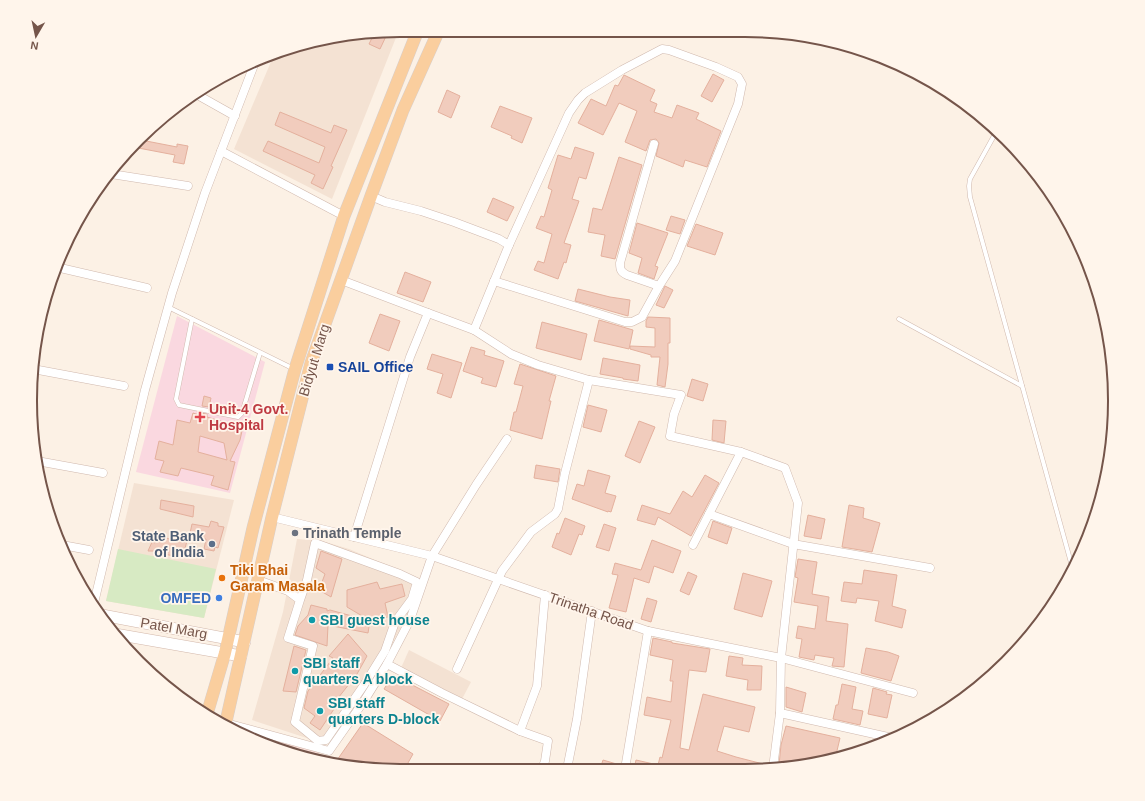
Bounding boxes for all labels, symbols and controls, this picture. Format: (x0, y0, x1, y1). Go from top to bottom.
north arrow (16, 16, 56, 56)
text: N (30, 39, 39, 52)
street label: Bidyut Marg (295, 322, 333, 398)
place label: SAIL Office (338, 359, 413, 375)
marker: SAIL Office (325, 362, 335, 372)
place label: Unit-4 Govt. Hospital (209, 401, 288, 433)
marker: Unit-4 Govt. Hospital (194, 411, 206, 423)
place label: Trinath Temple (303, 525, 402, 541)
place label: State Bank of India (132, 528, 204, 560)
marker: Trinath Temple (290, 528, 300, 538)
marker: State Bank of India (207, 539, 217, 549)
place label: Tiki Bhai Garam Masala (230, 562, 325, 594)
marker: Tiki Bhai Garam Masala (217, 573, 227, 583)
street label: Trinatha Road (547, 589, 635, 633)
place label: OMFED (160, 590, 211, 606)
marker: OMFED (214, 593, 224, 603)
place label: SBI guest house (320, 612, 430, 628)
street label: Patel Marg (139, 614, 209, 642)
marker: SBI guest house (307, 615, 317, 625)
place label: SBI staff quarters A block (303, 655, 413, 687)
marker: SBI staff quarters A block (290, 666, 300, 676)
place label: SBI staff quarters D-block (328, 695, 439, 727)
marker: SBI staff quarters D-block (315, 706, 325, 716)

